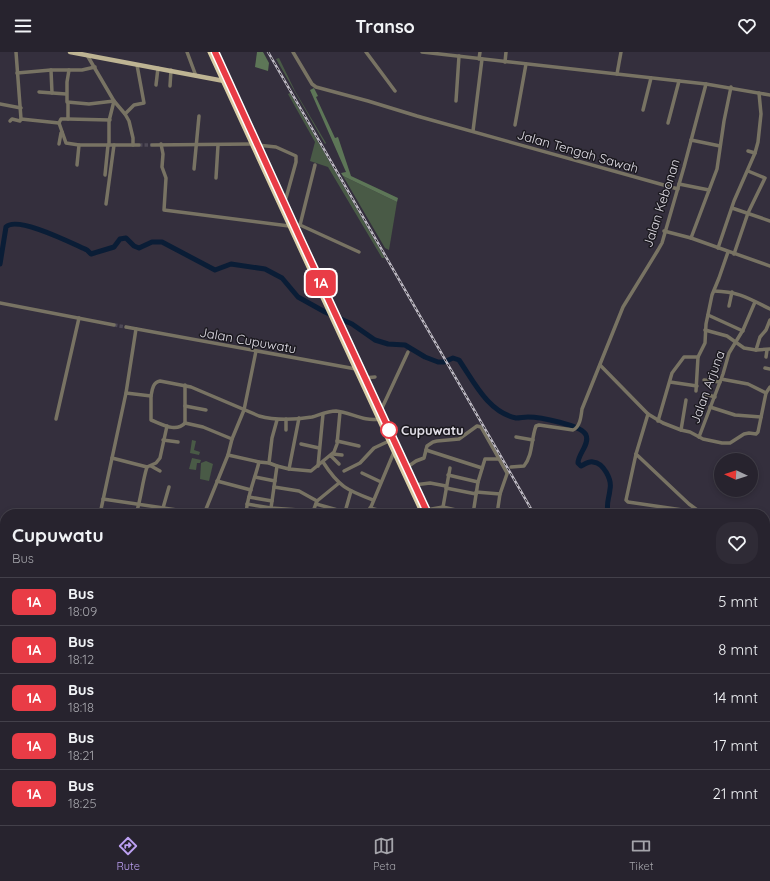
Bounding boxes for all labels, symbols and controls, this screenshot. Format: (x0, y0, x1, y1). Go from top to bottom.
icon: menu (12, 15, 34, 37)
text: Transo (355, 15, 415, 38)
icon: heart (736, 15, 758, 37)
street label: Jalan Tengah Sawah (515, 126, 641, 176)
street label: Jalan Kebonan (639, 157, 683, 249)
line badge: 1A (303, 270, 339, 296)
text: 1A (314, 274, 328, 292)
street label: Jalan Cupuwatu (198, 324, 298, 356)
street label: Jalan Arjuna (686, 348, 728, 426)
marker: Cupuwatu (380, 421, 398, 439)
place label: Cupuwatu (401, 422, 464, 438)
north arrow (714, 453, 758, 497)
map controls (714, 453, 758, 497)
button: heart (716, 522, 758, 564)
text: Cupuwatu (12, 523, 104, 547)
text: Bus (12, 550, 34, 566)
text: Bus (68, 584, 94, 603)
text: 5 mnt (718, 592, 758, 611)
text: 1A (27, 593, 41, 611)
text: 18:09 (68, 603, 97, 619)
text: Bus (68, 632, 94, 651)
text: 8 mnt (718, 640, 758, 659)
text: 1A (27, 641, 41, 659)
text: 18:12 (68, 651, 94, 667)
text: Bus (68, 680, 94, 699)
text: 14 mnt (713, 688, 758, 707)
text: 1A (27, 689, 41, 707)
text: 18:18 (68, 699, 94, 715)
text: Bus (68, 728, 94, 747)
text: 17 mnt (713, 736, 758, 755)
text: 1A (27, 737, 41, 755)
text: 18:21 (68, 747, 94, 763)
text: Bus (68, 776, 94, 795)
text: 21 mnt (713, 784, 758, 803)
text: 1A (27, 785, 41, 803)
text: 18:25 (68, 795, 97, 811)
tab: Rute (116, 835, 140, 873)
tab: Peta (373, 835, 396, 873)
tab: Tiket (629, 835, 654, 873)

